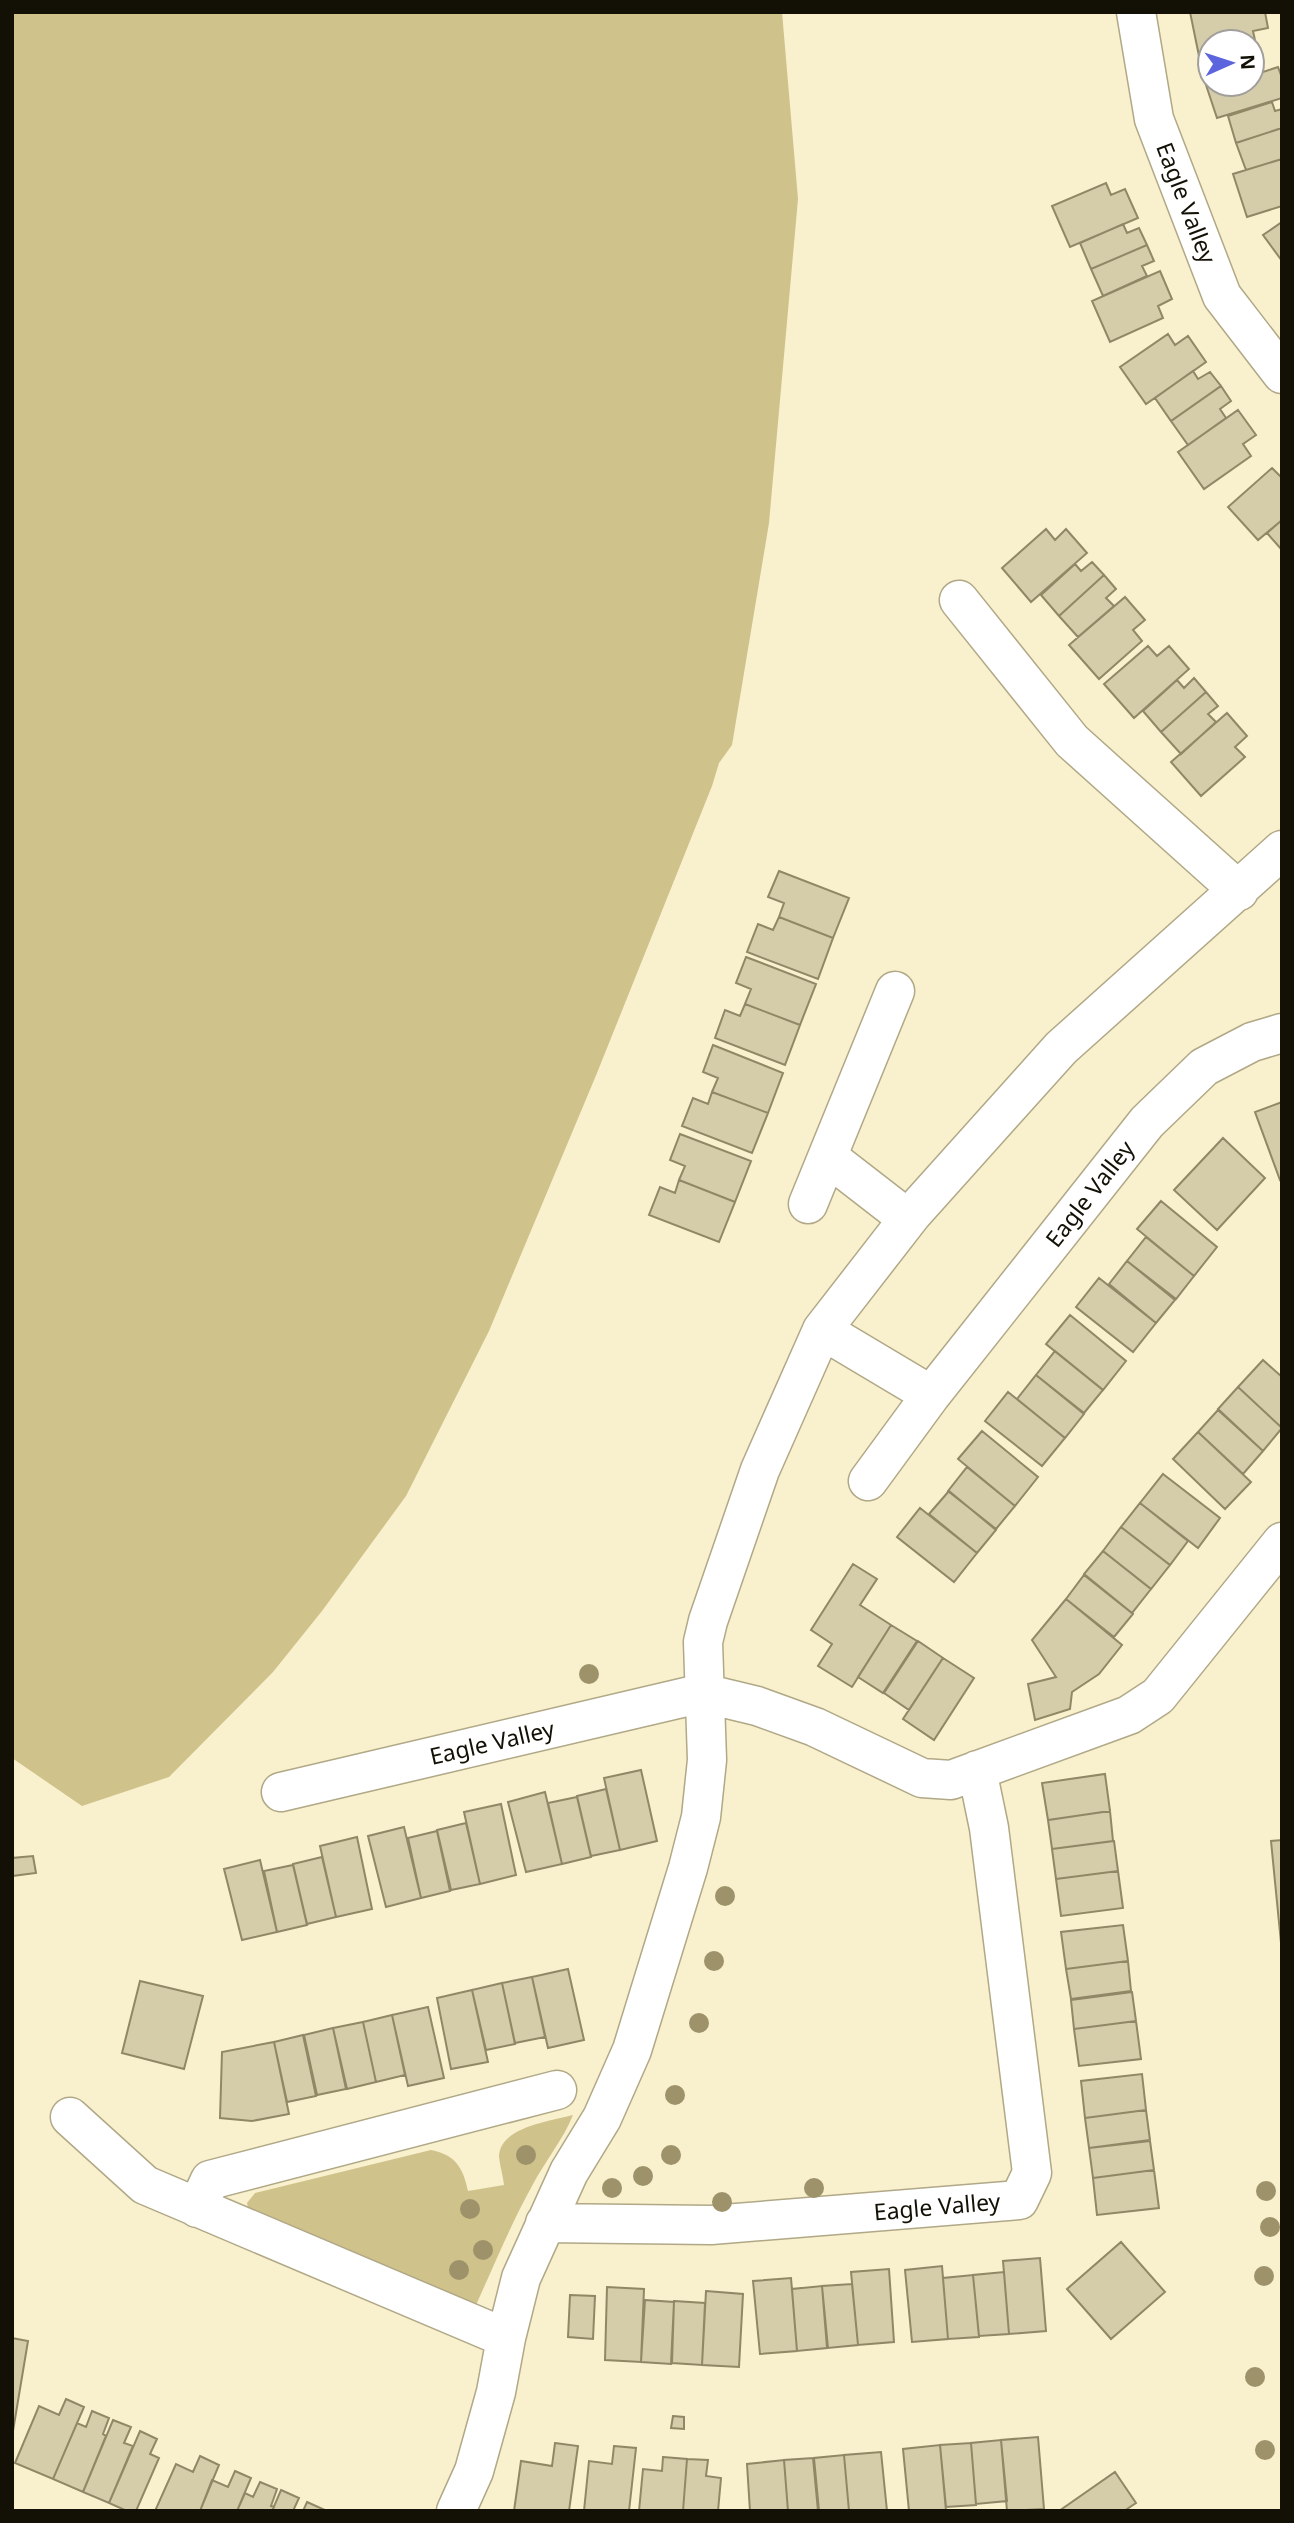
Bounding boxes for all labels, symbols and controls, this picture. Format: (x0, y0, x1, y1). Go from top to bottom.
north arrow (1196, 28, 1266, 98)
text: N (1235, 54, 1261, 71)
street label: Eagle Valley (1149, 138, 1225, 268)
street label: Eagle Valley (1037, 1133, 1141, 1253)
street label: Eagle Valley (426, 1712, 558, 1772)
street label: Eagle Valley (872, 2185, 1002, 2227)

